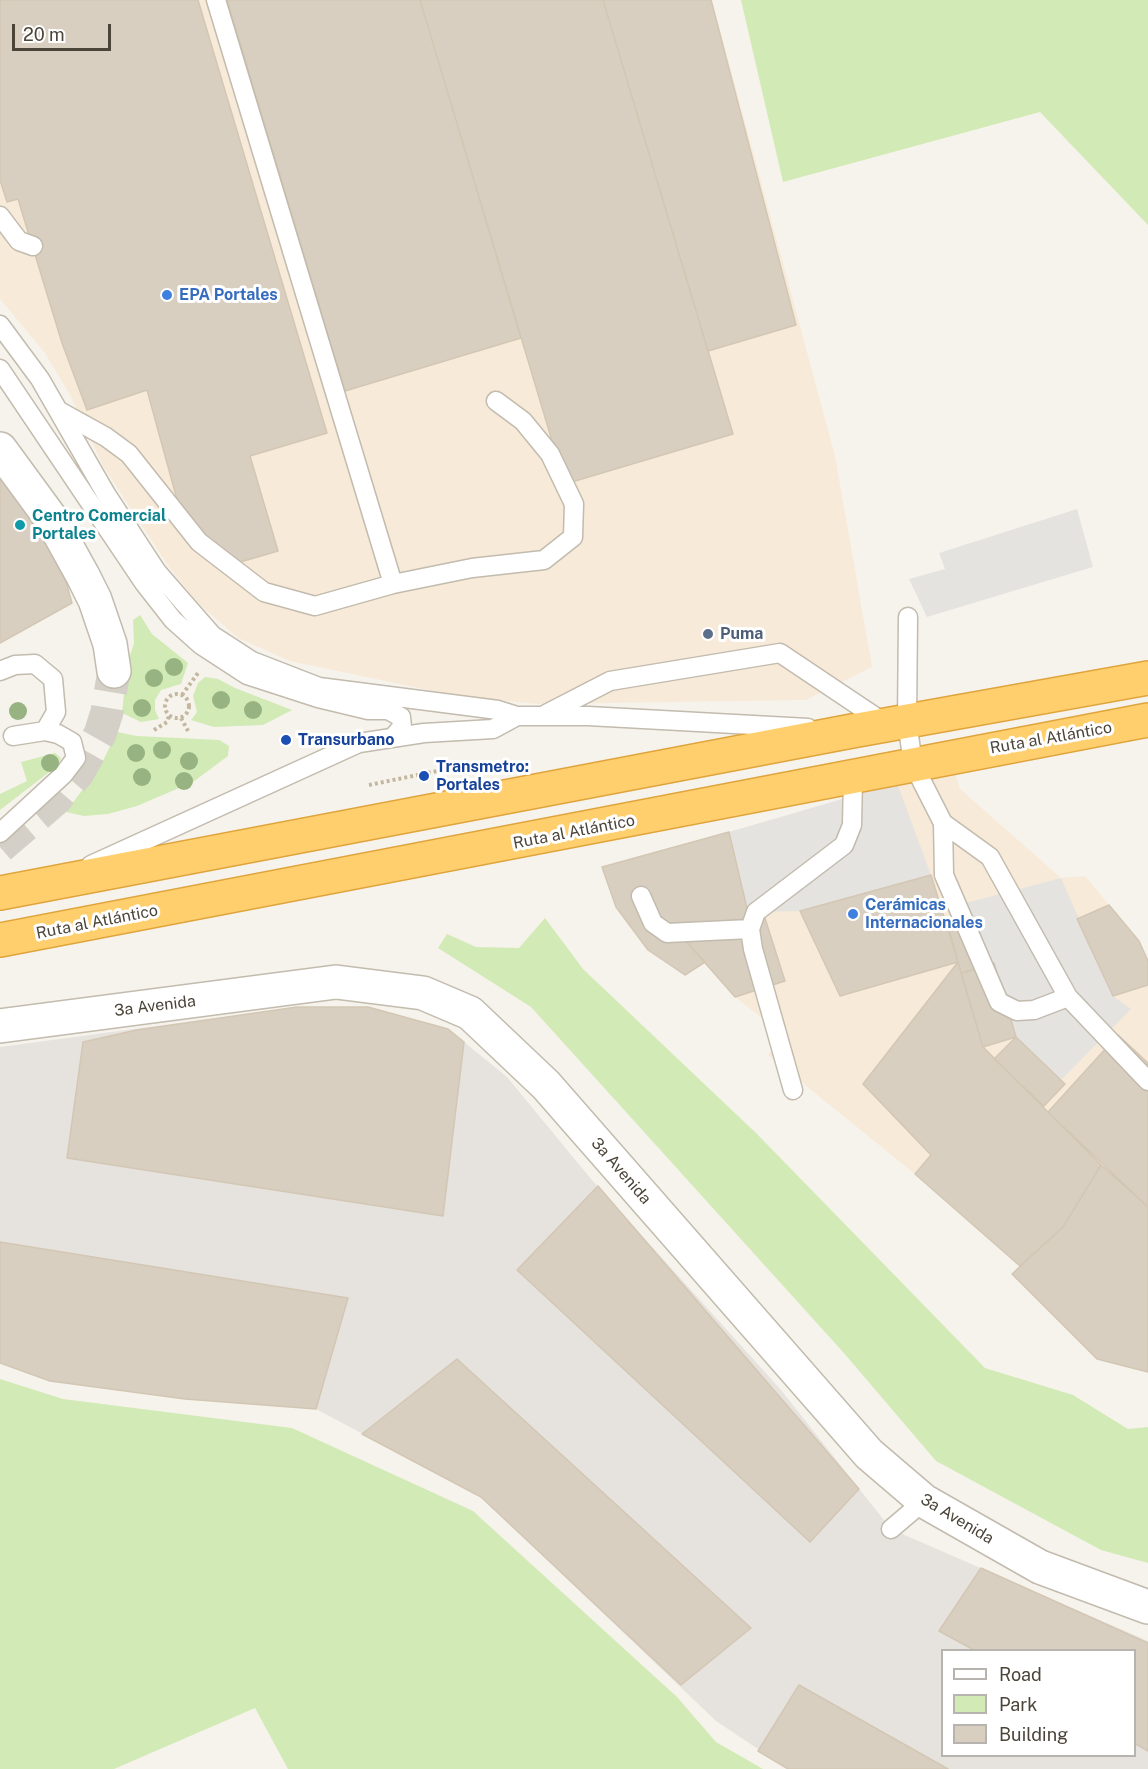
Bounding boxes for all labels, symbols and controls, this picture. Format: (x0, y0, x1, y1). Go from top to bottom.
scale bar (15, 12, 114, 50)
text: 20 m (23, 24, 65, 45)
place label: EPA Portales (179, 285, 278, 305)
marker: EPA Portales (160, 288, 174, 302)
place label: Centro Comercial Portales (32, 506, 166, 544)
marker: Centro Comercial Portales (13, 518, 27, 532)
place label: Puma (720, 624, 763, 644)
marker: Puma (701, 627, 715, 641)
street label: Ruta al Atlántico (988, 718, 1114, 758)
place label: Transurbano (298, 730, 395, 750)
marker: Transurbano (279, 733, 293, 747)
place label: Transmetro: Portales (436, 757, 529, 795)
marker: Transmetro: Portales (417, 769, 431, 783)
street label: Ruta al Atlántico (512, 811, 636, 853)
place label: Cerámicas Internacionales (865, 895, 983, 933)
street label: Ruta al Atlántico (35, 901, 159, 943)
marker: Cerámicas Internacionales (846, 907, 860, 921)
street label: 3a Avenida (113, 991, 197, 1021)
street label: 3a Avenida (587, 1134, 655, 1208)
street label: 3a Avenida (917, 1490, 997, 1548)
legend (941, 1649, 1136, 1757)
text: Road (999, 1664, 1042, 1685)
text: Park (999, 1694, 1037, 1715)
text: Building (999, 1724, 1068, 1745)

